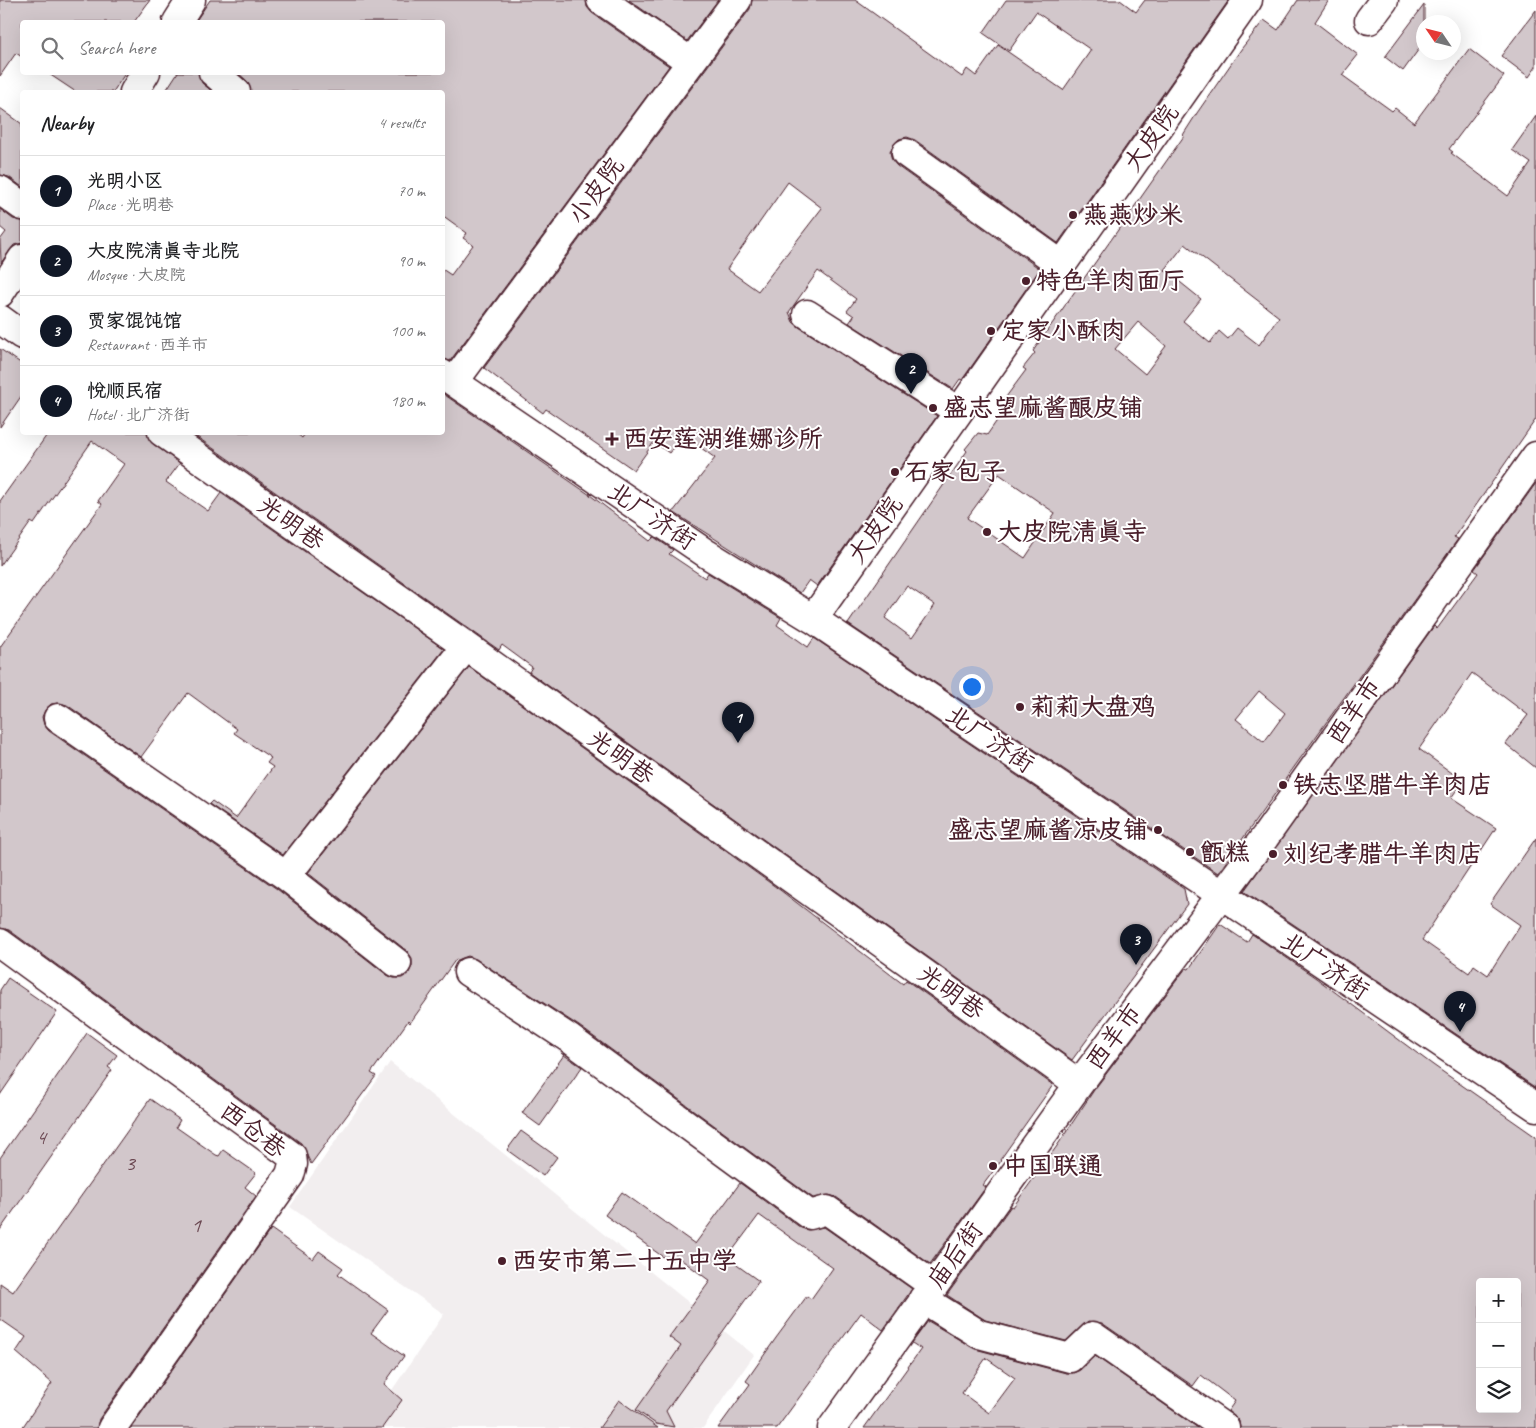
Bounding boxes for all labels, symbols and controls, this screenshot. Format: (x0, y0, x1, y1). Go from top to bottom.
north arrow (1416, 15, 1461, 60)
search box (20, 20, 445, 75)
icon: search (38, 34, 66, 62)
text: Search here (78, 36, 155, 60)
street label: 大皮院 (1116, 98, 1186, 178)
text: Nearby (40, 110, 93, 136)
text: 4 results (378, 113, 425, 133)
street label: 小皮院 (561, 151, 631, 231)
text: 光明小区 (87, 169, 163, 193)
text: 1 (52, 181, 60, 201)
text: 70 m (398, 181, 425, 201)
text: Place · 光明巷 (87, 195, 174, 215)
place label: 燕燕炒米 (1083, 199, 1183, 231)
marker: 燕燕炒米 (1067, 209, 1079, 221)
text: 大皮院清真寺北院 (87, 239, 239, 263)
text: 2 (52, 251, 60, 271)
text: 90 m (398, 251, 425, 271)
text: Mosque · 大皮院 (87, 265, 186, 285)
place label: 特色羊肉面厅 (1036, 265, 1186, 297)
marker: 特色羊肉面厅 (1020, 275, 1032, 287)
text: 贾家馄饨馆 (87, 309, 182, 333)
place label: 定家小酥肉 (1001, 315, 1126, 347)
text: 3 (52, 321, 60, 341)
text: 100 m (391, 321, 425, 341)
marker: 定家小酥肉 (985, 325, 997, 337)
text: Restaurant · 西羊市 (87, 335, 208, 355)
pin: 2 (895, 353, 927, 394)
text: 悦顺民宿 (87, 379, 163, 403)
text: 4 (52, 391, 60, 411)
text: 180 m (391, 391, 425, 411)
place label: 盛志望麻酱酿皮铺 (943, 392, 1143, 424)
marker: 盛志望麻酱酿皮铺 (927, 402, 939, 414)
text: Hotel · 北广济街 (87, 405, 190, 425)
place label: 西安莲湖维娜诊所 (623, 423, 823, 455)
marker: 西安莲湖维娜诊所 (605, 432, 619, 446)
place label: 石家包子 (905, 456, 1005, 488)
marker: 石家包子 (889, 466, 901, 478)
street label: 北广济街 (602, 475, 702, 557)
street label: 光明巷 (251, 488, 331, 558)
street label: 大皮院 (840, 490, 910, 570)
place label: 大皮院清真寺 (997, 516, 1147, 548)
marker: 大皮院清真寺 (981, 526, 993, 538)
street label: 西羊市 (1319, 671, 1389, 751)
your location (959, 674, 985, 700)
place label: 莉莉大盘鸡 (1030, 691, 1155, 723)
street label: 北广济街 (940, 698, 1040, 780)
marker: 莉莉大盘鸡 (1014, 701, 1026, 713)
pin: 1 (722, 702, 754, 743)
street label: 光明巷 (581, 722, 661, 792)
place label: 铁志坚腊牛羊肉店 (1293, 769, 1493, 801)
marker: 铁志坚腊牛羊肉店 (1277, 779, 1289, 791)
place label: 盛志望麻酱凉皮铺 (948, 814, 1148, 846)
marker: 盛志望麻酱凉皮铺 (1152, 824, 1164, 836)
place label: 甑糕 (1200, 836, 1250, 868)
place label: 刘纪孝腊牛羊肉店 (1283, 838, 1483, 870)
marker: 甑糕 (1184, 846, 1196, 858)
marker: 刘纪孝腊牛羊肉店 (1267, 848, 1279, 860)
pin: 3 (1120, 924, 1152, 965)
street label: 北广济街 (1275, 925, 1375, 1007)
street label: 光明巷 (911, 957, 991, 1027)
pin: 4 (1444, 991, 1476, 1032)
street label: 西羊市 (1079, 997, 1149, 1077)
street label: 西仓巷 (213, 1095, 293, 1165)
house number: 4 (36, 1123, 48, 1151)
house number: 3 (125, 1149, 137, 1177)
place label: 中国联通 (1003, 1150, 1103, 1182)
marker: 中国联通 (987, 1160, 999, 1172)
house number: 1 (191, 1211, 202, 1239)
street label: 庙后街 (920, 1215, 990, 1295)
place label: 西安市第二十五中学 (512, 1245, 737, 1277)
marker: 西安市第二十五中学 (496, 1255, 508, 1267)
map controls (1476, 1278, 1521, 1413)
button: + (1476, 1278, 1521, 1323)
button: − (1476, 1323, 1521, 1368)
button: layers (1476, 1368, 1521, 1413)

